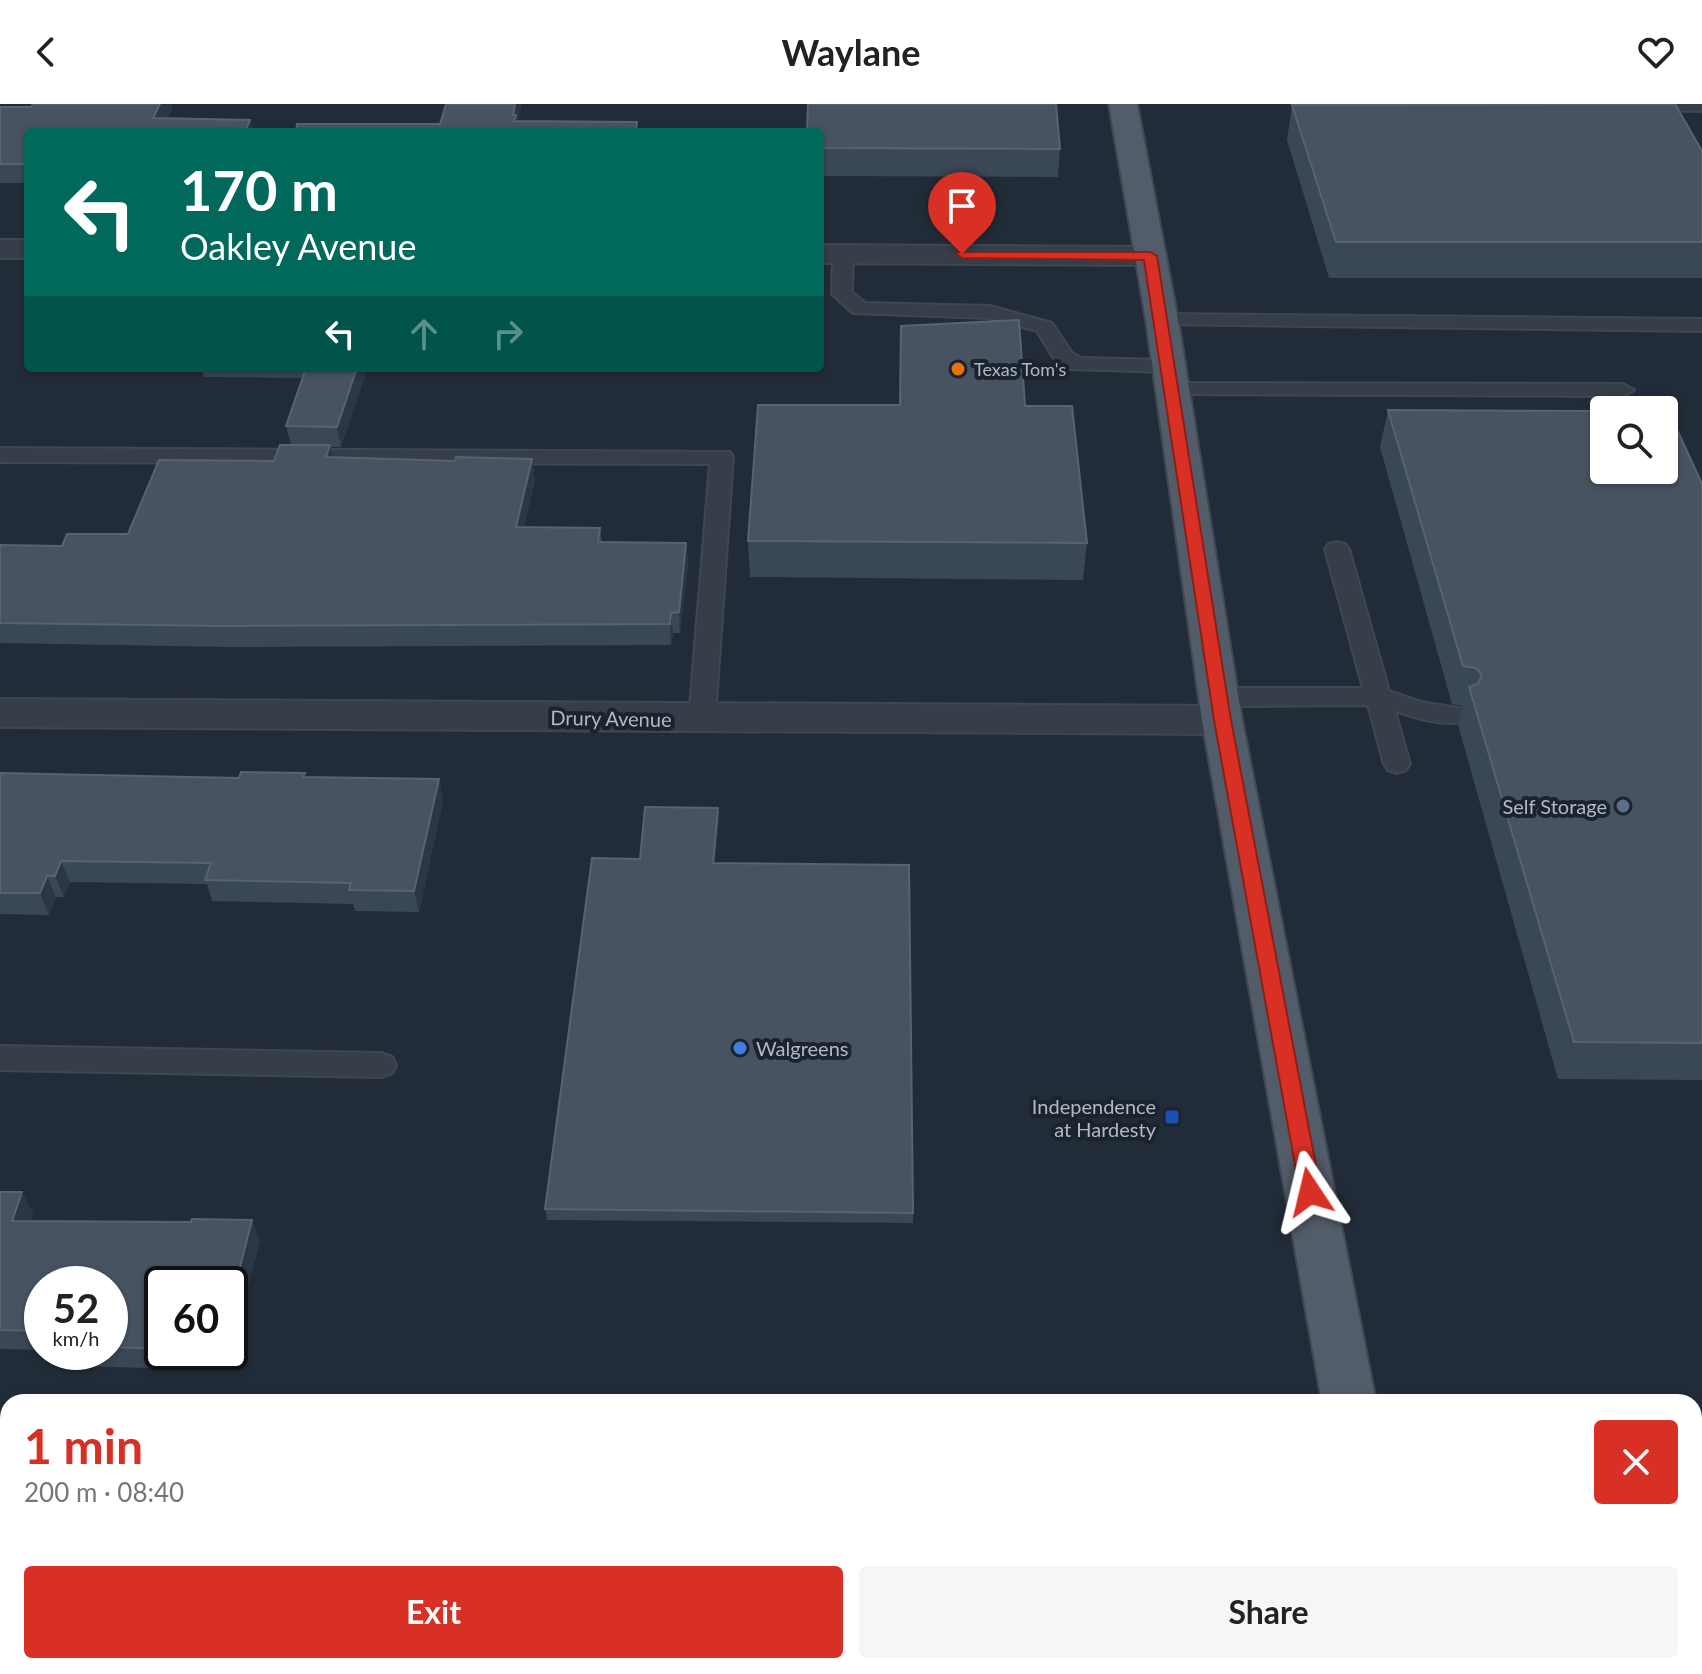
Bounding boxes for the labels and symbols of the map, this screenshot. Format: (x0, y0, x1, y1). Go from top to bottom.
pin (928, 172, 996, 254)
place label: Texas Tom's (974, 358, 1066, 380)
marker: Texas Tom's (949, 360, 967, 378)
street label: Drury Avenue (550, 705, 672, 731)
place label: Self Storage (1502, 794, 1607, 818)
marker: Self Storage (1614, 797, 1632, 815)
place label: Walgreens (756, 1036, 848, 1060)
marker: Walgreens (731, 1039, 749, 1057)
place label: Independence at Hardesty (1032, 1094, 1157, 1141)
marker: Independence at Hardesty (1163, 1108, 1181, 1126)
position arrow (1268, 1150, 1352, 1234)
speed limit sign: 60 (144, 1266, 248, 1370)

